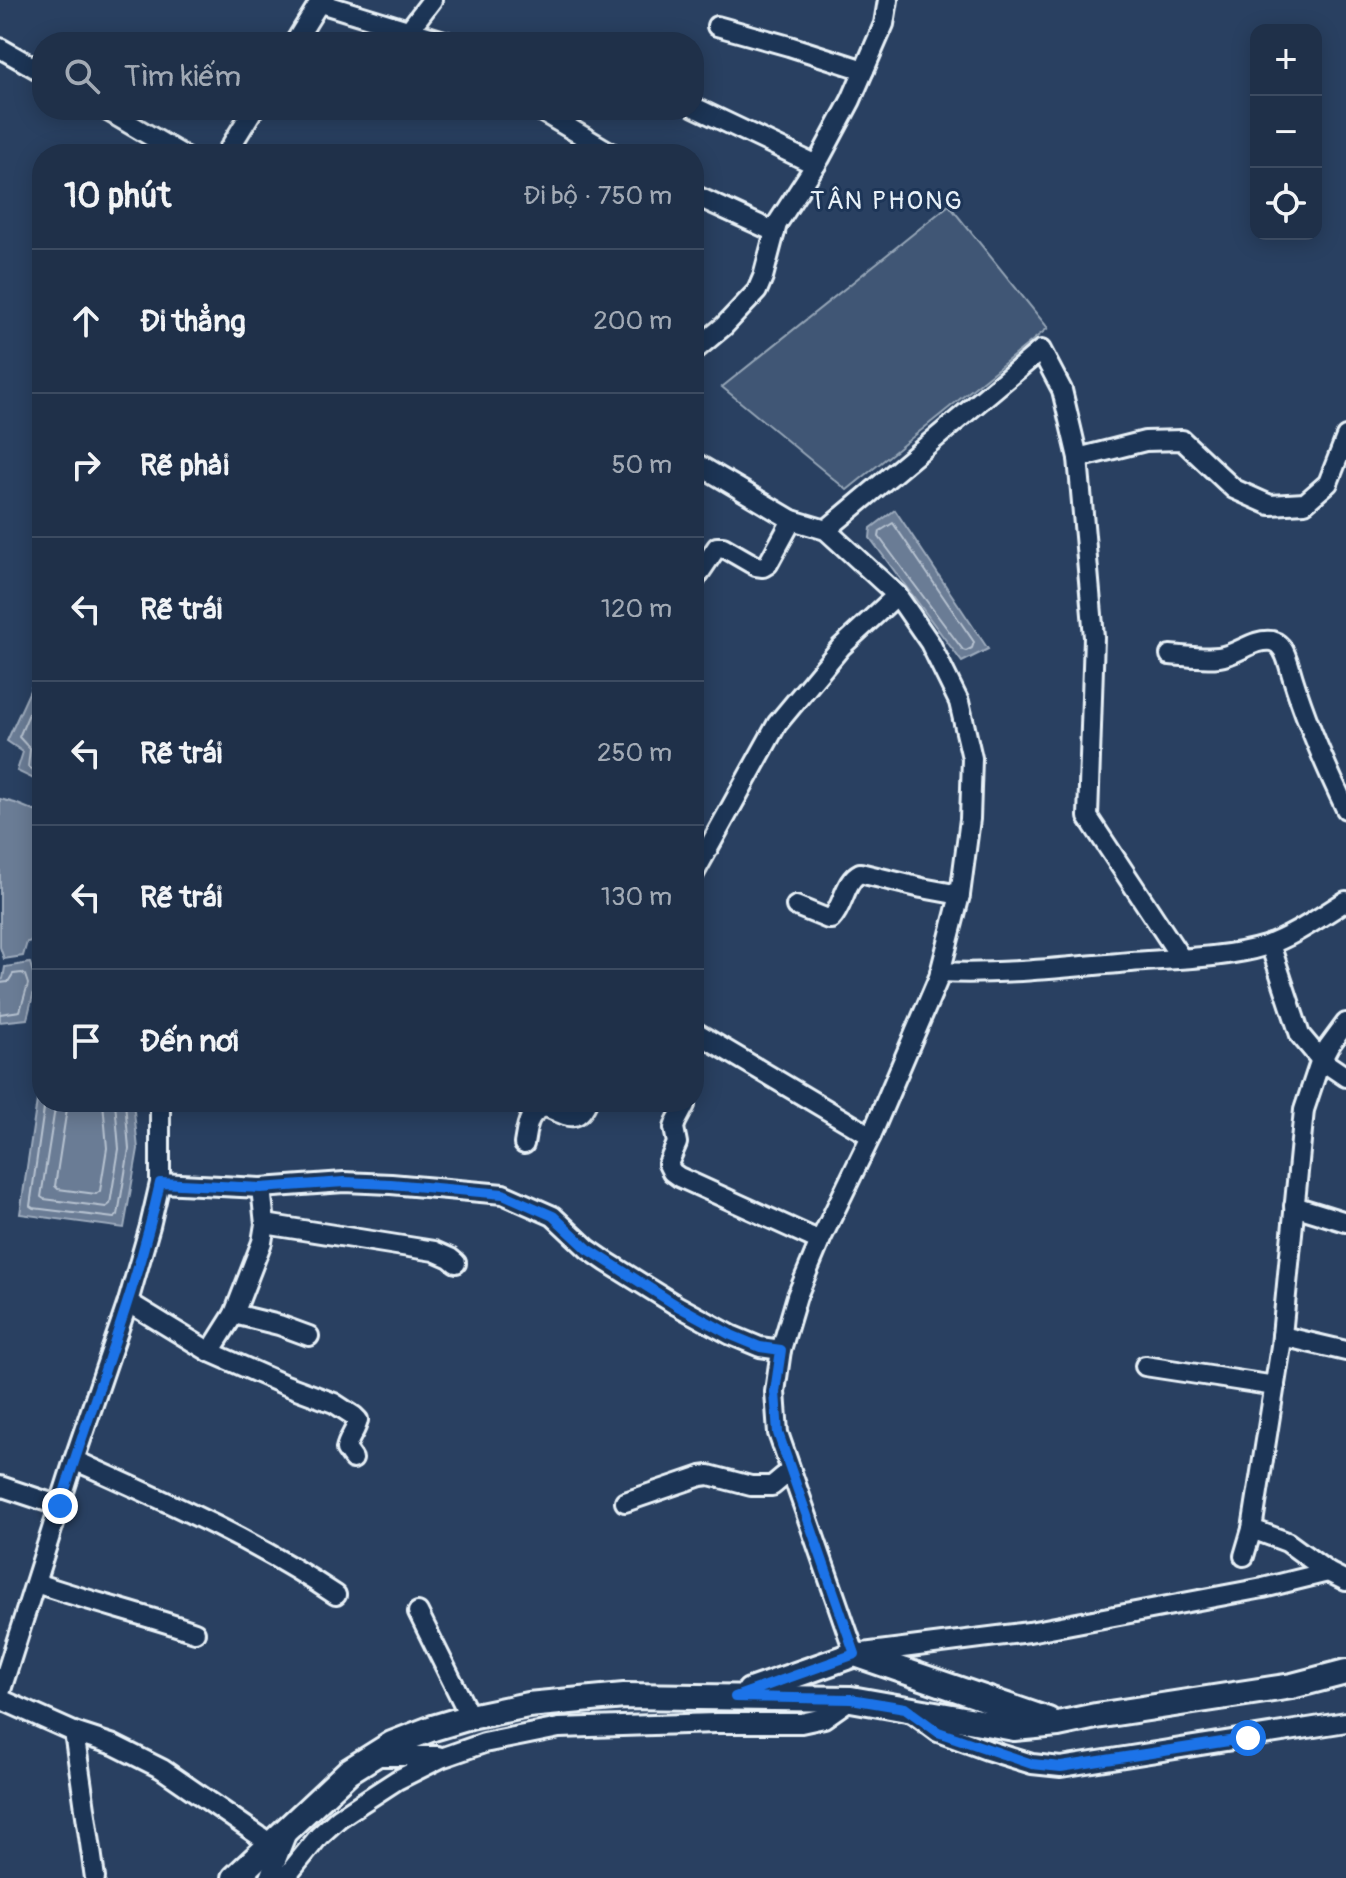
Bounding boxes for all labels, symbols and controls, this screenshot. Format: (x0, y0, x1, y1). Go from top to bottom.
map controls (1250, 24, 1322, 240)
button: + (1250, 24, 1322, 96)
search box (32, 32, 704, 120)
icon: search (60, 54, 104, 98)
text: Tìm kiếm (124, 58, 241, 95)
button: − (1250, 96, 1322, 168)
button: locate (1250, 168, 1322, 240)
text: 10 phút (64, 175, 171, 218)
text: Đi bộ · 750 m (523, 180, 672, 212)
district label: TÂN PHONG (810, 185, 964, 217)
icon: ahead (64, 299, 108, 343)
text: Đi thẳng (140, 303, 246, 340)
text: 200 m (593, 305, 672, 337)
icon: right (64, 443, 108, 487)
text: Rẽ phải (140, 447, 229, 484)
text: 50 m (611, 449, 672, 481)
icon: left (64, 587, 108, 631)
text: Rẽ trái (140, 591, 222, 628)
text: 120 m (601, 593, 672, 625)
icon: left (64, 731, 108, 775)
text: Rẽ trái (140, 735, 222, 772)
text: 250 m (597, 737, 672, 769)
icon: left (64, 875, 108, 919)
text: Rẽ trái (140, 879, 222, 916)
text: 130 m (601, 881, 672, 913)
icon: arrive (64, 1019, 108, 1063)
text: Đến nơi (140, 1023, 238, 1060)
route end (42, 1488, 78, 1524)
route start (1230, 1720, 1266, 1756)

